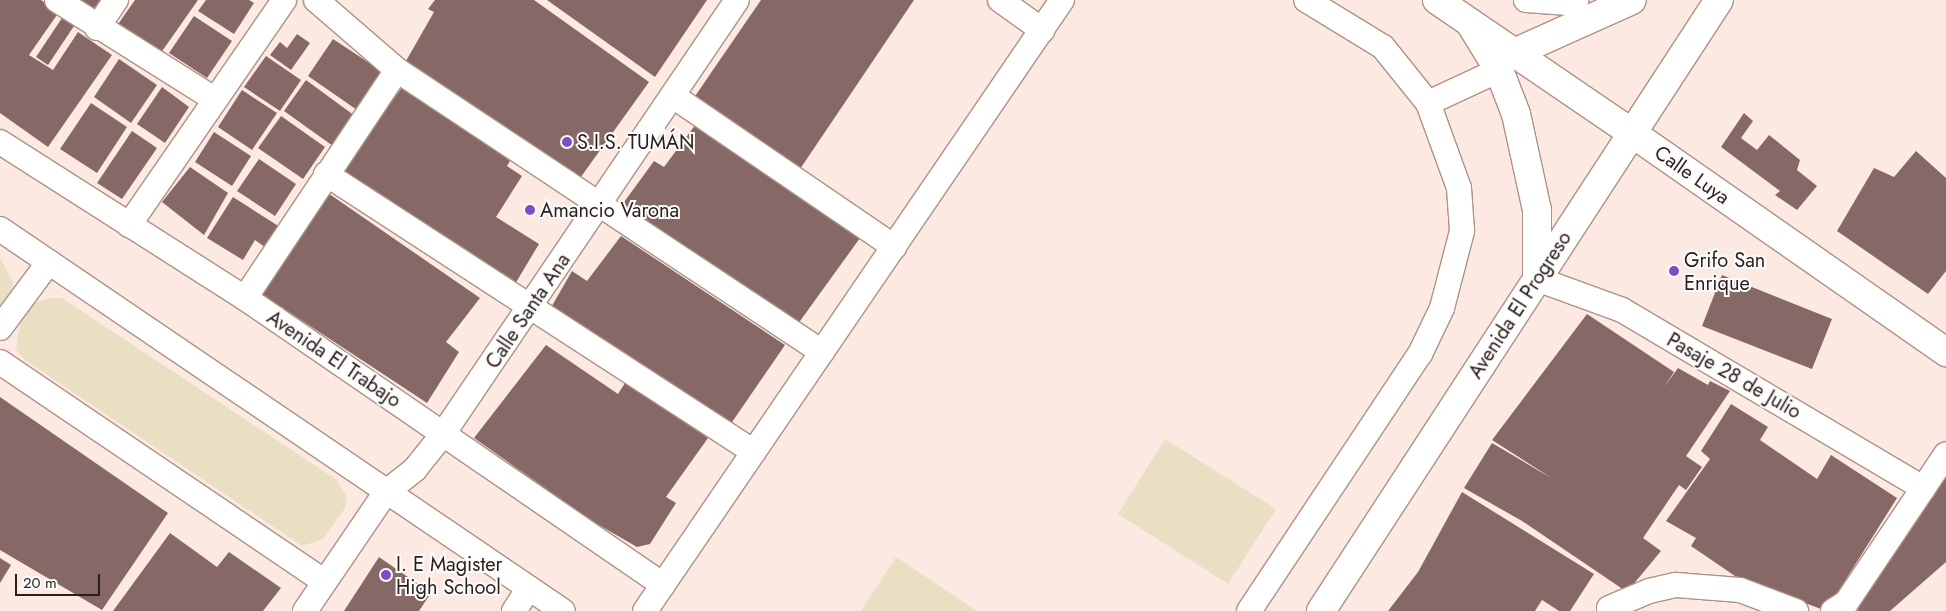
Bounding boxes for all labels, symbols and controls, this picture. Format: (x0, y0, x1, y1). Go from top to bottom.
place label: S.I.S. TUMÁN (577, 130, 695, 154)
marker: S.I.S. TUMÁN (561, 136, 573, 148)
street label: Calle Luya (1650, 140, 1734, 210)
place label: Amancio Varona (540, 198, 679, 222)
marker: Amancio Varona (524, 204, 536, 216)
street label: Avenida El Progreso (1463, 227, 1577, 383)
place label: Grifo San Enrique (1684, 248, 1765, 295)
street label: Calle Santa Ana (481, 249, 575, 373)
marker: Grifo San Enrique (1668, 265, 1680, 277)
street label: Avenida El Trabajo (262, 305, 406, 413)
street label: Pasaje 28 de Julio (1663, 328, 1805, 424)
place label: I. E Magister High School (396, 552, 502, 599)
scale bar (18, 564, 102, 596)
marker: I. E Magister High School (380, 569, 392, 581)
text: 20 m (23, 572, 57, 594)

